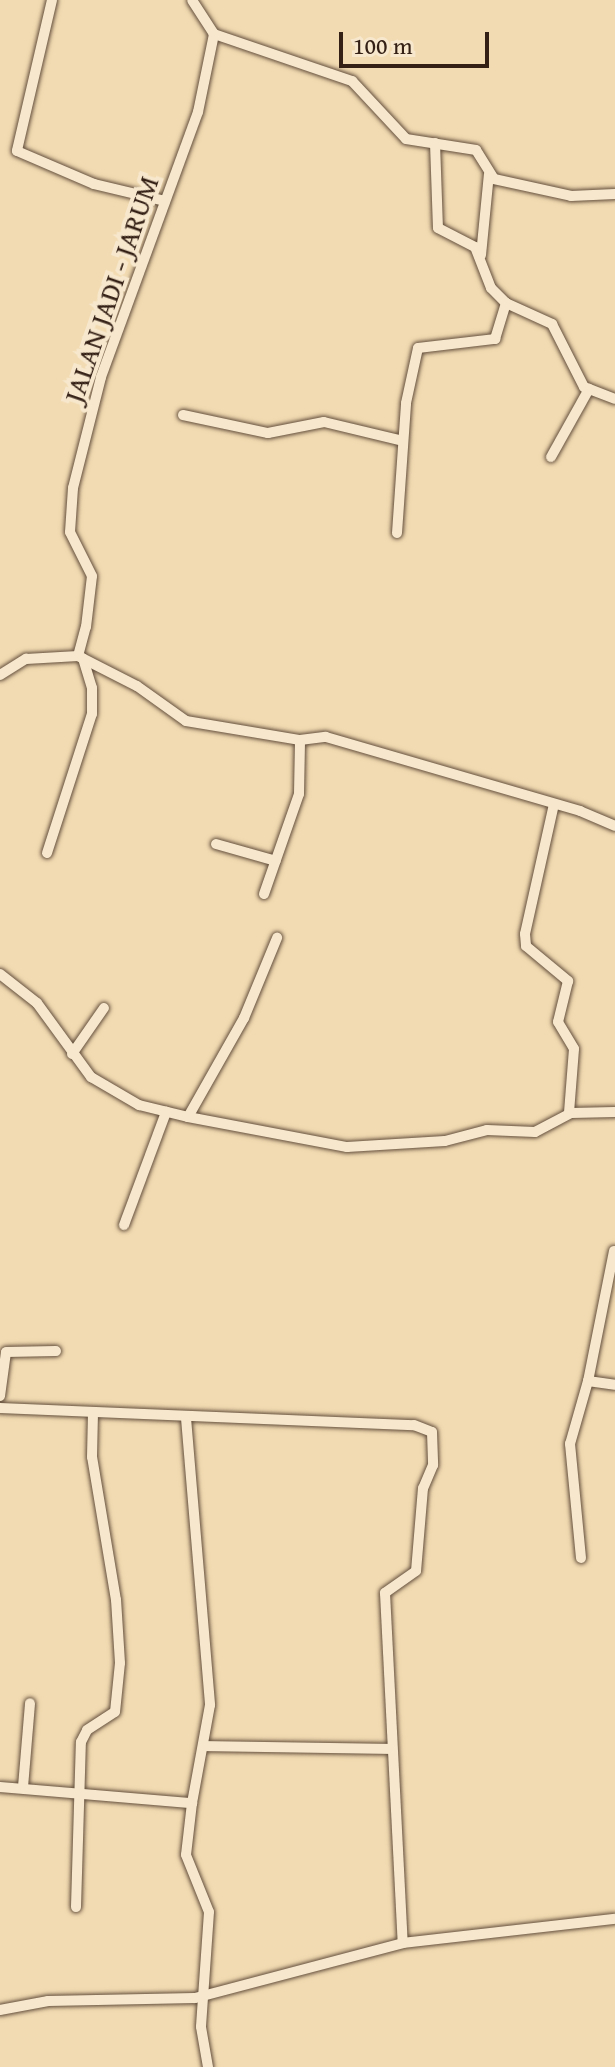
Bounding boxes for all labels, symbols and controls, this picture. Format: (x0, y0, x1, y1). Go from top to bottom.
scale bar (343, 16, 493, 66)
text: 100 m (353, 28, 413, 63)
street label: JALAN JADI - JARUM (56, 171, 166, 407)

